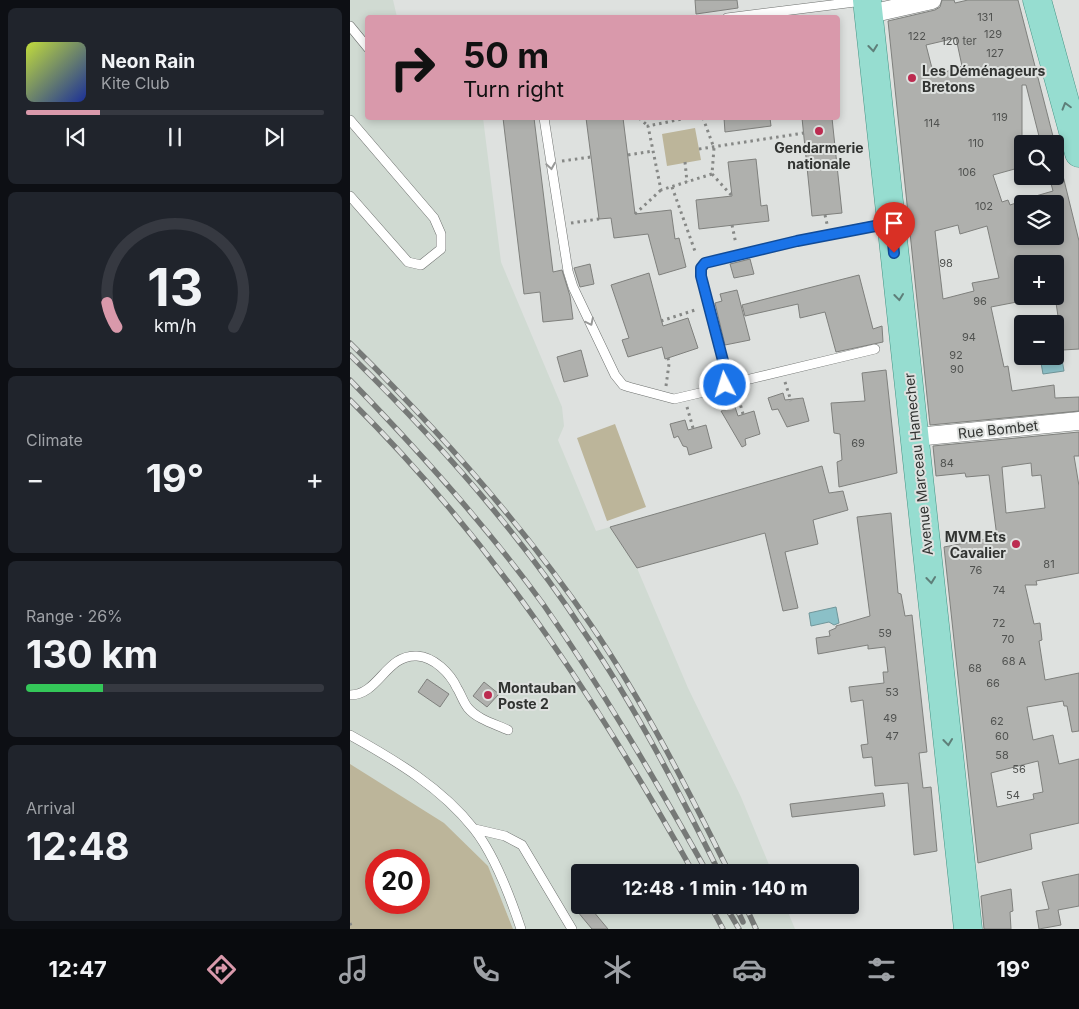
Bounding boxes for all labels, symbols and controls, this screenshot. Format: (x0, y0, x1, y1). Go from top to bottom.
house number: 131 (977, 10, 993, 24)
house number: 129 (984, 27, 1002, 41)
house number: 122 (908, 29, 926, 43)
text: 50 m (463, 34, 549, 76)
house number: 120 ter (941, 34, 977, 48)
icon: right (380, 35, 445, 100)
one-way arrow (867, 45, 878, 53)
house number: 127 (986, 46, 1004, 60)
text: Neon Rain (101, 50, 195, 73)
place label: Les Déménageurs Bretons (922, 62, 1045, 95)
marker: Les Déménageurs Bretons (906, 72, 918, 84)
text: Kite Club (101, 73, 170, 93)
text: Turn right (463, 76, 564, 102)
one-way arrow (1062, 102, 1072, 110)
house number: 119 (992, 110, 1008, 124)
house number: 114 (924, 116, 940, 130)
icon: previous (62, 123, 90, 151)
icon: pause (161, 123, 189, 151)
icon: next (260, 123, 288, 151)
marker: Gendarmerie nationale (813, 125, 825, 137)
map controls (1014, 135, 1064, 365)
button: search (1014, 135, 1064, 185)
house number: 110 (968, 136, 984, 150)
place label: Gendarmerie nationale (774, 139, 864, 172)
one-way arrow (546, 161, 556, 170)
house number: 106 (958, 165, 976, 179)
button: layers (1014, 195, 1064, 245)
house number: 102 (975, 199, 993, 213)
pin (873, 202, 915, 253)
icon: arrive (880, 209, 908, 237)
button: + (1014, 255, 1064, 305)
text: 13 (147, 256, 203, 319)
house number: 98 (939, 256, 953, 270)
one-way arrow (893, 293, 904, 301)
house number: 96 (973, 294, 987, 308)
text: km/h (154, 315, 196, 336)
button: − (1014, 315, 1064, 365)
one-way arrow (584, 317, 594, 326)
house number: 94 (962, 330, 976, 344)
house number: 92 (949, 348, 963, 362)
position arrow (698, 358, 750, 410)
house number: 90 (950, 362, 964, 376)
street label: Avenue Marceau Hamecher (900, 372, 936, 556)
street label: Rue Bombet (957, 416, 1039, 442)
text: Climate (26, 430, 83, 450)
house number: 69 (851, 436, 865, 450)
text: 19° (146, 455, 204, 501)
house number: 84 (940, 456, 954, 470)
text: − (26, 462, 45, 496)
text: + (305, 462, 324, 496)
place label: MVM Ets Cavalier (945, 528, 1006, 561)
marker: MVM Ets Cavalier (1010, 538, 1022, 550)
house number: 81 (1043, 557, 1055, 571)
house number: 76 (970, 563, 983, 577)
one-way arrow (925, 577, 936, 585)
house number: 74 (993, 583, 1005, 597)
text: Range · 26% (26, 606, 123, 626)
house number: 72 (993, 616, 1005, 630)
house number: 59 (878, 626, 892, 640)
text: 130 km (26, 631, 158, 677)
house number: 70 (1002, 632, 1015, 646)
house number: 68 A (1002, 654, 1027, 668)
house number: 68 (968, 661, 982, 675)
house number: 66 (986, 676, 1000, 690)
place label: Montauban Poste 2 (498, 679, 576, 712)
house number: 53 (885, 685, 899, 699)
marker: Montauban Poste 2 (482, 689, 494, 701)
house number: 49 (883, 711, 897, 725)
house number: 62 (990, 714, 1004, 728)
house number: 47 (885, 729, 899, 743)
house number: 60 (995, 729, 1009, 743)
one-way arrow (942, 738, 953, 746)
house number: 58 (995, 748, 1009, 762)
house number: 56 (1012, 762, 1026, 776)
house number: 54 (1006, 788, 1020, 802)
text: Arrival (26, 798, 75, 818)
text: 12:48 (26, 823, 129, 869)
speed limit sign: 20 (365, 849, 430, 914)
text: 12:48 · 1 min · 140 m (622, 877, 808, 900)
icon: directions (204, 952, 239, 987)
icon: music (336, 952, 371, 987)
icon: phone (468, 952, 503, 987)
icon: climate (600, 952, 635, 987)
icon: car (732, 952, 767, 987)
icon: filters (864, 952, 899, 987)
text: 12:47 (49, 956, 107, 982)
text: 19° (996, 956, 1030, 982)

